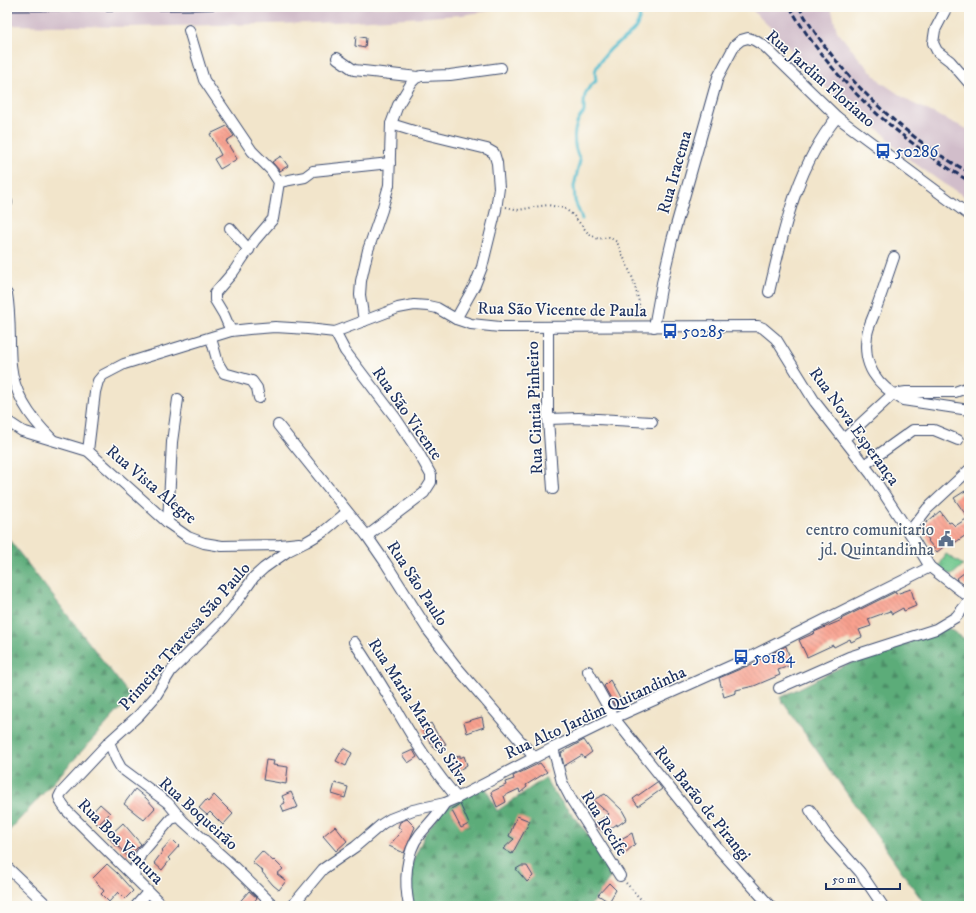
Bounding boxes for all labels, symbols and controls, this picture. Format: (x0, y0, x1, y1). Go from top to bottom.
street label: Rua Jardim Floriano (761, 25, 880, 132)
street label: Rua Iracema (653, 128, 698, 216)
place label: 50286 (895, 141, 939, 163)
bus stop icon: 50286 (874, 142, 892, 160)
street label: Rua São Vicente de Paula (477, 298, 648, 322)
place label: 50285 (682, 321, 725, 343)
bus stop icon: 50285 (661, 322, 679, 340)
street label: Rua Cintia Pinheiro (522, 341, 548, 475)
street label: Rua São Vicente (367, 363, 447, 465)
street label: Rua Nova Esperança (804, 363, 905, 491)
street label: Rua Vista Alegre (101, 440, 201, 529)
place label: centro comunitario jd. Quintandinha (806, 519, 935, 561)
public building icon: centro comunitario jd. Quintandinha (937, 530, 955, 548)
street label: Rua São Paulo (382, 537, 453, 630)
street label: Primeira Travessa São Paulo (114, 558, 255, 716)
street label: Rua Maria Marques Silva (363, 634, 474, 789)
place label: 50184 (753, 647, 796, 669)
bus stop icon: 50184 (732, 648, 750, 666)
street label: Rua Alto Jardim Quitandinha (501, 661, 690, 765)
street label: Rua Barão de Pirangi (649, 741, 756, 866)
street label: Rua Boqueirão (154, 772, 243, 855)
street label: Rua Recife (576, 787, 633, 860)
street label: Rua Boa Ventura (73, 794, 169, 890)
scale bar (826, 865, 900, 891)
text: 50 m (832, 872, 856, 887)

